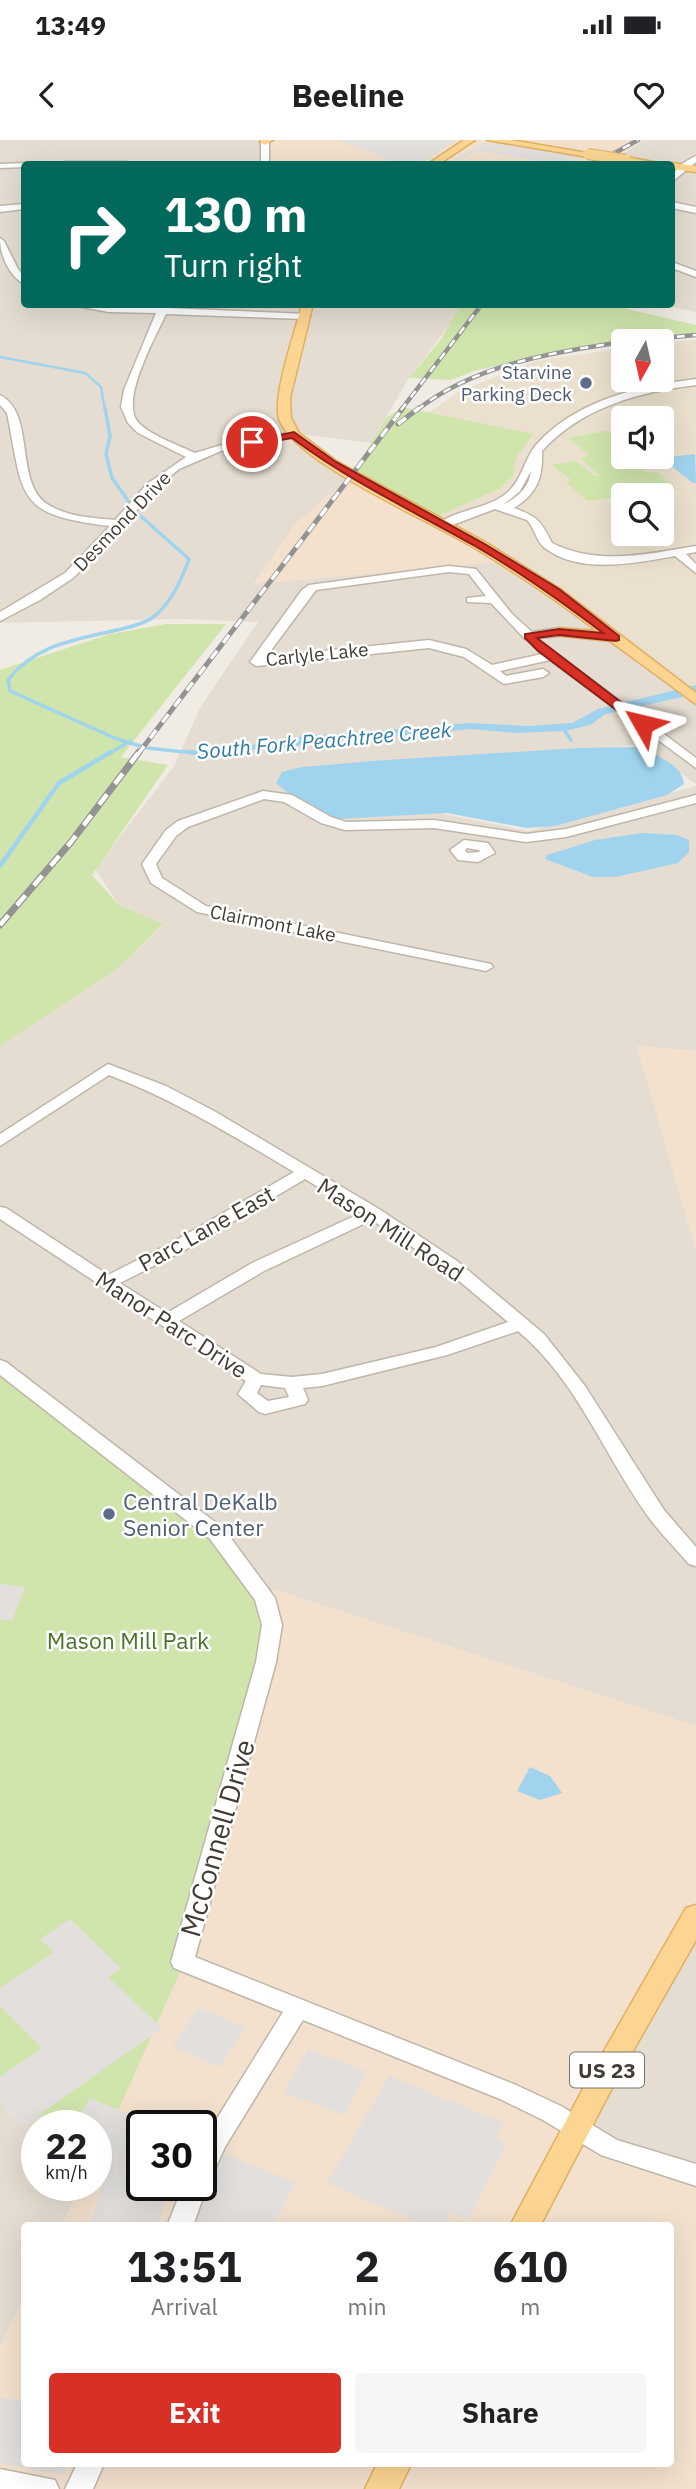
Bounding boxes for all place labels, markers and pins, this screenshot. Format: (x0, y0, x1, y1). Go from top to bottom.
place label: Starvine Parking Deck (461, 360, 572, 406)
marker: Starvine Parking Deck (578, 375, 594, 391)
pin (222, 412, 282, 472)
place label: Central DeKalb Senior Center (123, 1486, 278, 1542)
marker: Central DeKalb Senior Center (101, 1506, 117, 1522)

